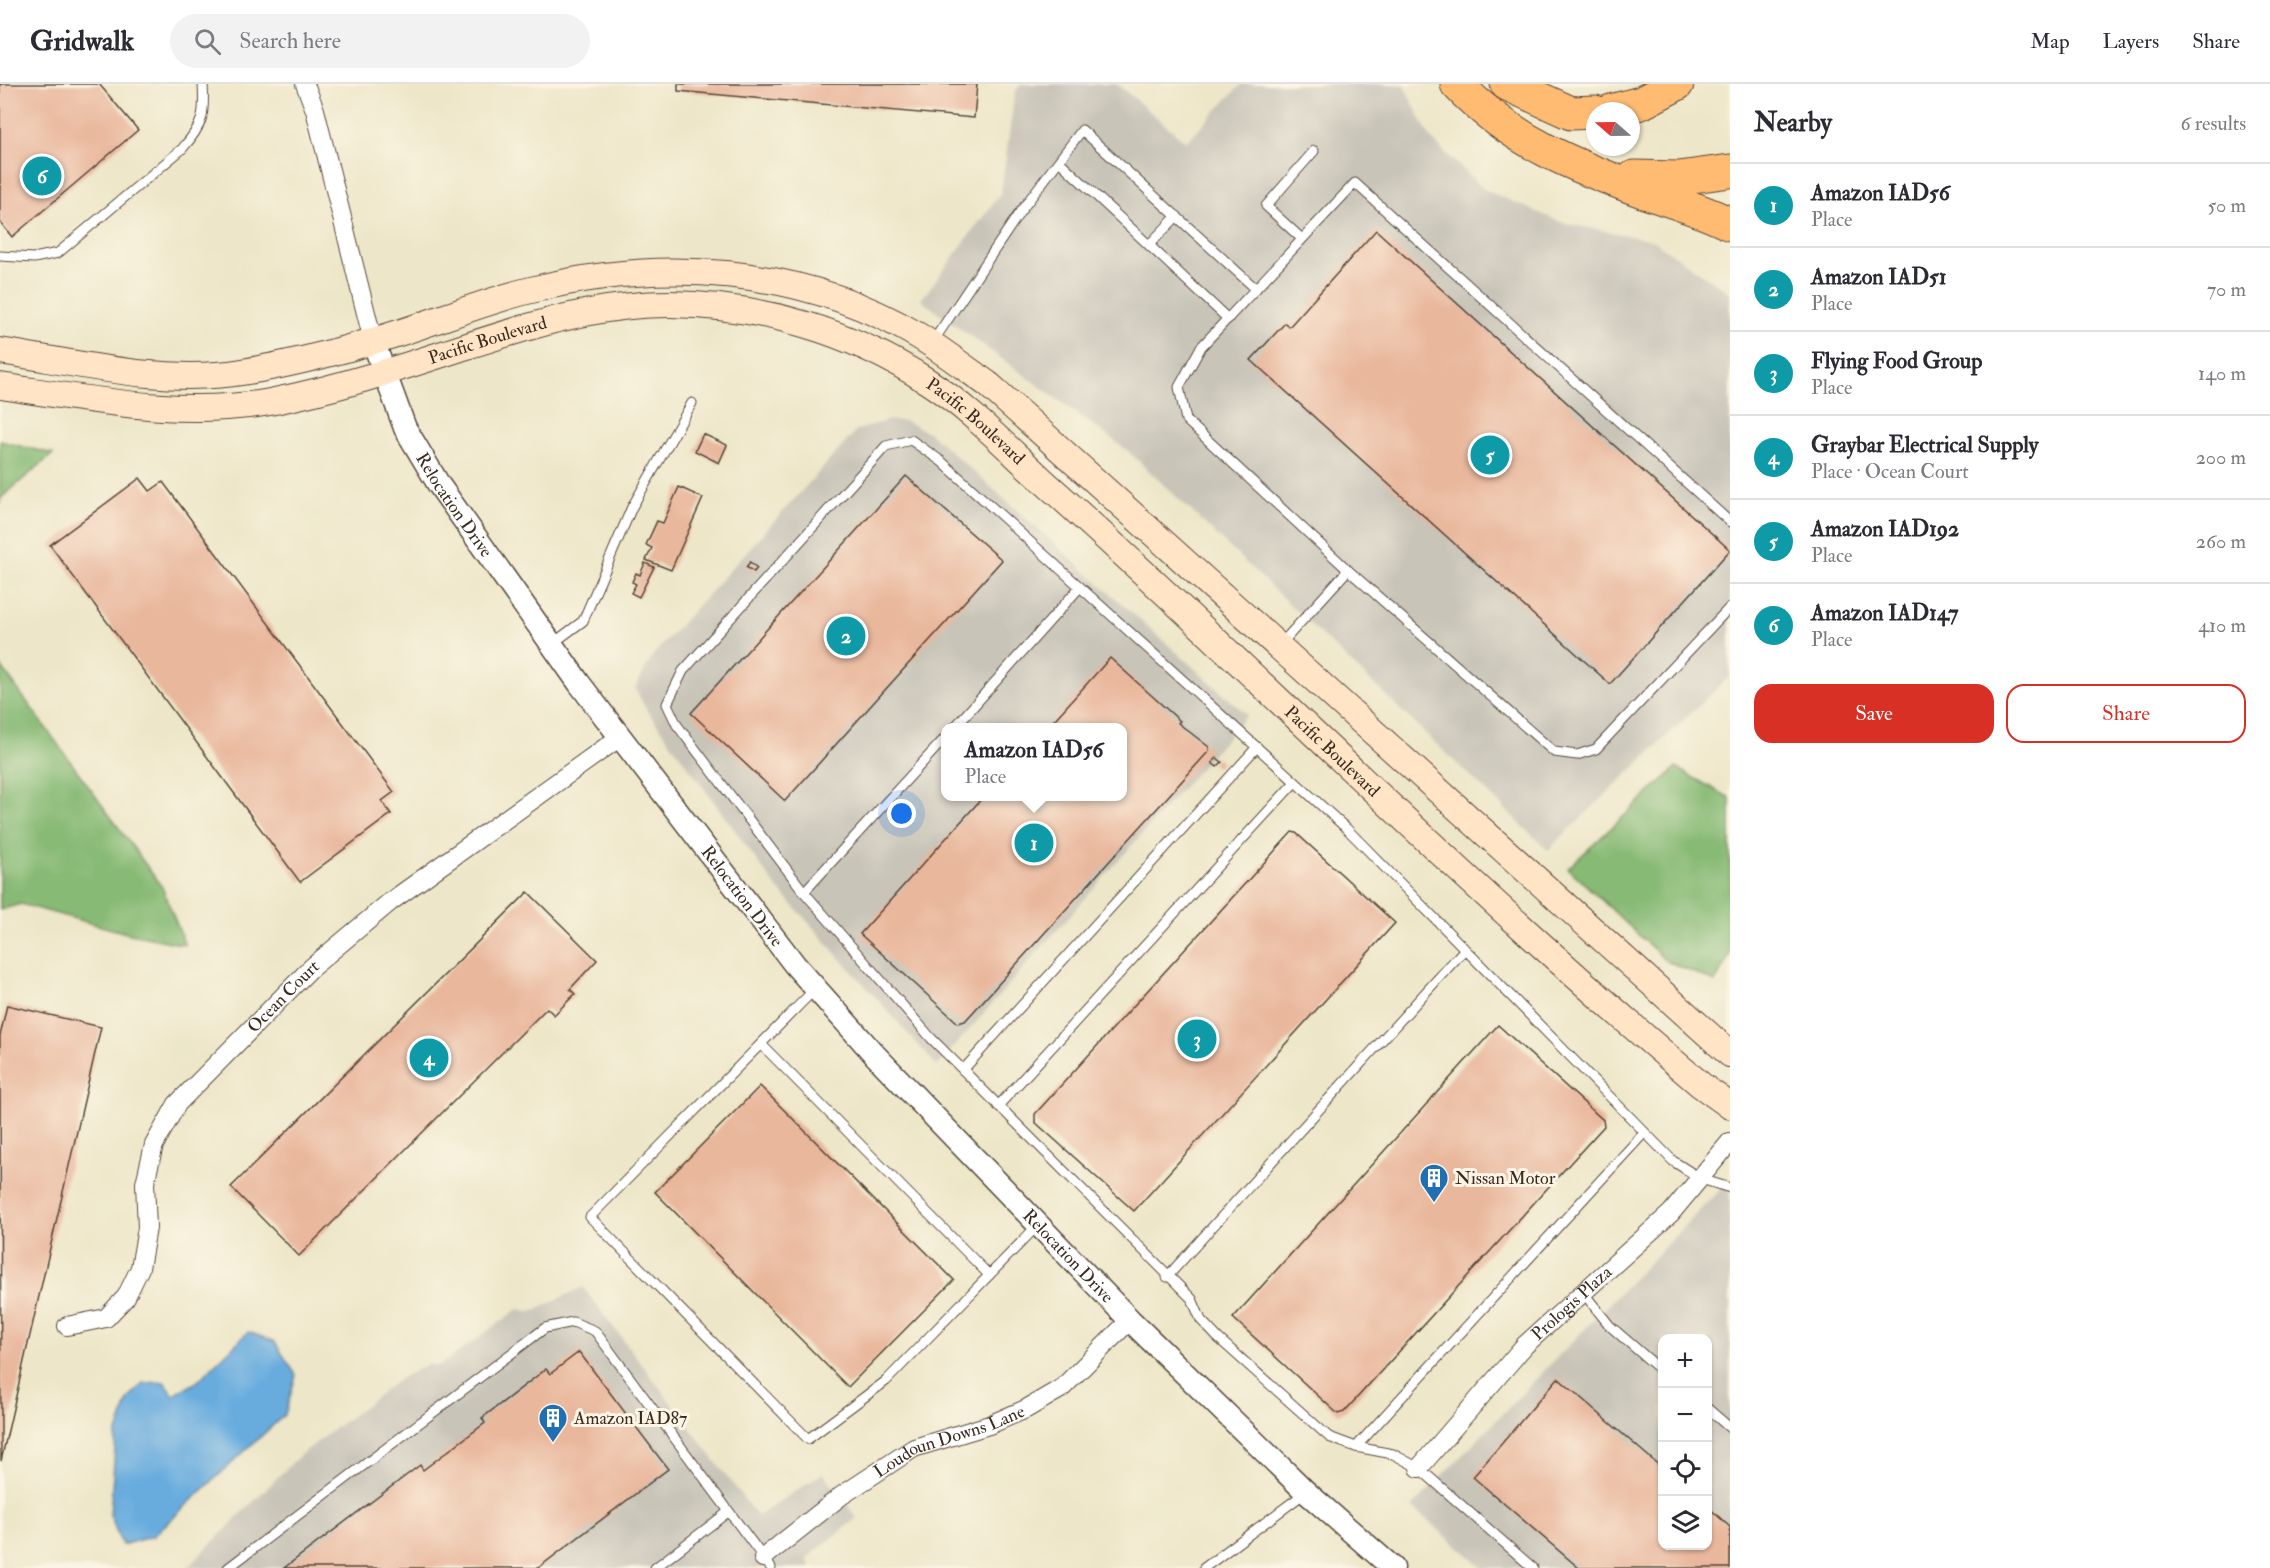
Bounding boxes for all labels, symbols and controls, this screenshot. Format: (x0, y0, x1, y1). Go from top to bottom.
search box (170, 14, 590, 68)
text: Gridwalk (30, 24, 134, 59)
icon: search (191, 25, 224, 58)
text: Search here (239, 27, 341, 55)
text: Map (2030, 28, 2070, 55)
text: Layers (2103, 28, 2159, 55)
text: Share (2192, 28, 2240, 55)
north arrow (1586, 102, 1640, 156)
text: Nearby (1754, 107, 1832, 139)
text: 6 results (2180, 111, 2246, 136)
pin: 6 (22, 154, 62, 199)
text: Amazon IAD56 (1811, 179, 1950, 207)
text: 1 (1770, 193, 1777, 218)
text: 50 m (2207, 193, 2246, 218)
text: Place (1811, 207, 1852, 232)
text: Amazon IAD51 (1811, 263, 1947, 291)
text: 2 (1768, 277, 1779, 302)
text: 70 m (2207, 277, 2246, 302)
text: Place (1811, 291, 1852, 316)
street label: Pacific Boulevard (425, 311, 549, 369)
text: Flying Food Group (1811, 347, 1982, 375)
text: 3 (1770, 361, 1777, 386)
text: 140 m (2198, 361, 2246, 386)
street label: Pacific Boulevard (922, 372, 1030, 470)
text: Place (1811, 375, 1852, 400)
text: Graybar Electrical Supply (1811, 431, 2038, 459)
pin: 5 (1470, 432, 1510, 478)
text: 4 (1768, 445, 1779, 470)
text: 200 m (2196, 445, 2246, 470)
street label: Relocation Drive (411, 448, 498, 562)
text: Place · Ocean Court (1811, 459, 1969, 484)
text: Amazon IAD192 (1811, 515, 1959, 543)
text: 5 (1769, 529, 1778, 554)
text: 260 m (2196, 529, 2246, 554)
text: Place (1811, 543, 1852, 568)
text: Amazon IAD147 (1811, 599, 1958, 627)
text: 6 (1768, 613, 1779, 638)
text: 410 m (2198, 613, 2246, 638)
pin: 2 (826, 614, 866, 658)
text: Place (1811, 627, 1852, 652)
button: Save (1754, 684, 1994, 743)
button: Share (2006, 684, 2246, 743)
street label: Pacific Boulevard (1280, 701, 1385, 802)
popup (941, 723, 1127, 801)
text: Amazon IAD56 (965, 736, 1103, 764)
text: Place (965, 764, 1006, 789)
your location (887, 799, 916, 828)
pin: 1 (1014, 820, 1054, 866)
street label: Relocation Drive (696, 841, 789, 952)
street label: Ocean Court (242, 954, 324, 1038)
pin: 3 (1178, 1016, 1216, 1062)
pin: 4 (410, 1036, 448, 1080)
building icon: Nissan Motor (1418, 1162, 1450, 1204)
place label: Nissan Motor (1455, 1167, 1556, 1190)
street label: Relocation Drive (1018, 1204, 1119, 1308)
street label: Prologis Plaza (1526, 1260, 1617, 1345)
map controls (1658, 1334, 1712, 1550)
button: + (1658, 1334, 1712, 1388)
button: − (1658, 1388, 1712, 1442)
street label: Loudoun Downs Lane (869, 1399, 1028, 1483)
building icon: Amazon IAD87 (537, 1402, 569, 1444)
place label: Amazon IAD87 (573, 1407, 687, 1430)
button: locate (1658, 1442, 1712, 1496)
button: layers (1658, 1496, 1712, 1550)

